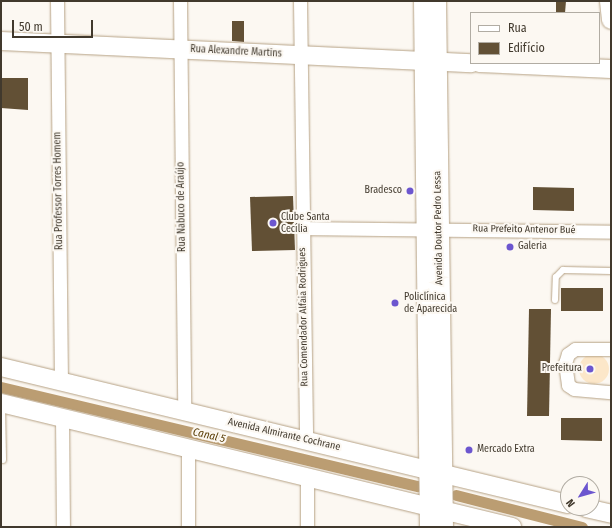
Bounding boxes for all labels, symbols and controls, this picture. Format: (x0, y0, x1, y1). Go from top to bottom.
scale bar (14, 12, 95, 38)
legend (470, 12, 600, 64)
text: 50 m (19, 20, 43, 34)
text: Rua (508, 21, 527, 35)
text: Edifício (508, 41, 545, 55)
street label: Rua Alexandre Martins (190, 44, 282, 60)
street label: Rua Professor Torres Homem (52, 132, 66, 250)
street label: Rua Nabuco de Araújo (175, 162, 189, 252)
street label: Avenida Doutor Pedro Lessa (432, 171, 446, 285)
place label: Bradesco (365, 185, 402, 197)
marker: Bradesco (405, 186, 415, 196)
place label: Clube Santa Cecília (281, 211, 330, 234)
marker: Clube Santa Cecília (268, 218, 278, 228)
street label: Rua Prefeito Antenor Bué (472, 223, 576, 237)
place label: Galeria (518, 241, 547, 253)
marker: Galeria (505, 242, 515, 252)
street label: Rua Comendador Alfaia Rodrigues (297, 247, 311, 387)
place label: Policlínica de Aparecida (404, 291, 457, 314)
marker: Policlínica de Aparecida (389, 297, 401, 309)
place label: Prefeitura (542, 363, 582, 375)
marker: Prefeitura (585, 364, 595, 374)
street label: Avenida Almirante Cochrane (227, 416, 341, 454)
water label: Canal 5 (191, 426, 227, 446)
place label: Mercado Extra (477, 444, 535, 456)
marker: Mercado Extra (464, 445, 474, 455)
north arrow (560, 476, 600, 516)
text: N (564, 496, 578, 509)

